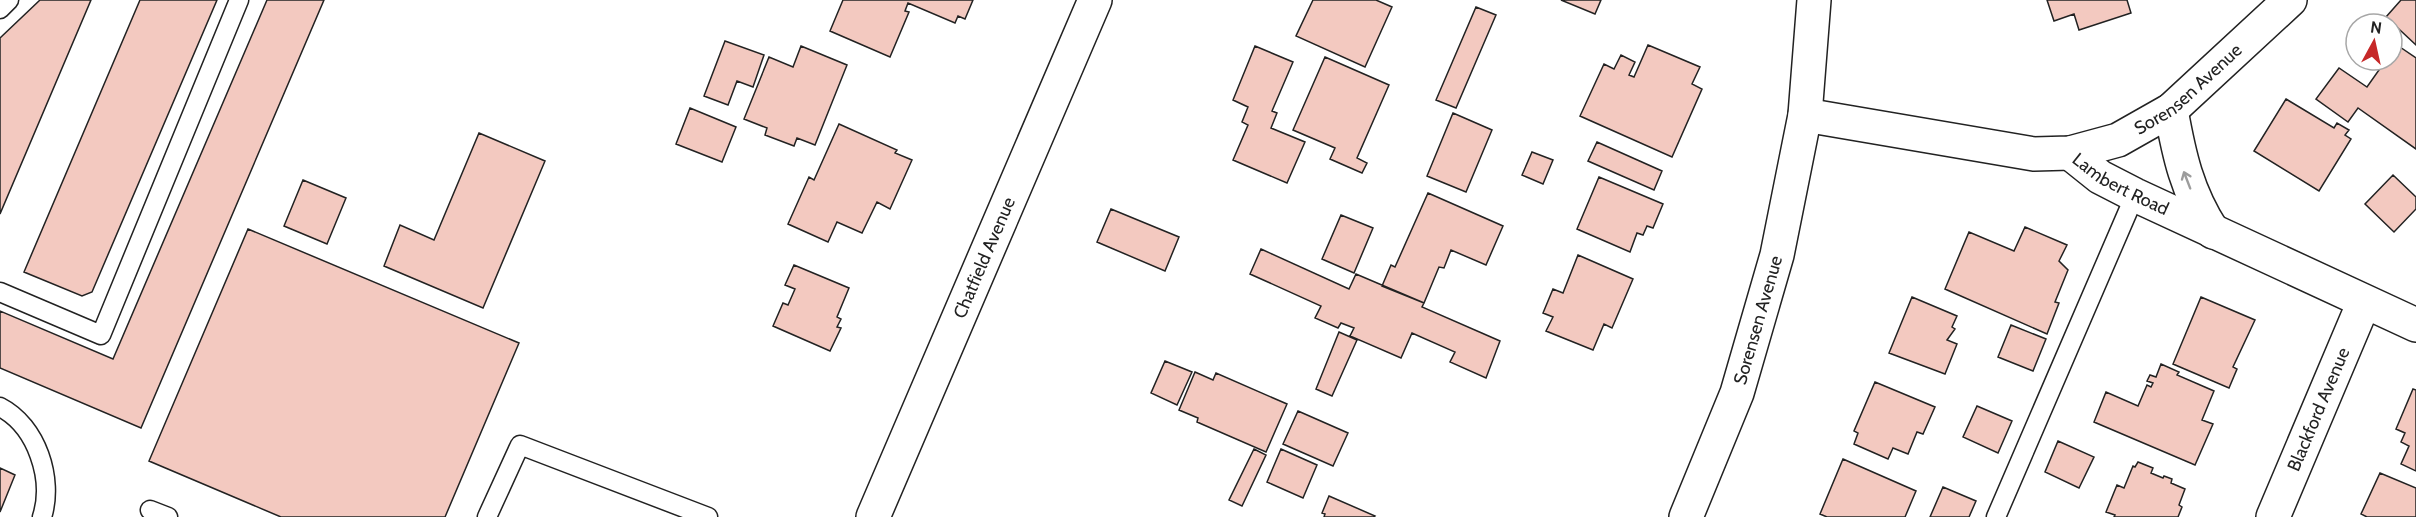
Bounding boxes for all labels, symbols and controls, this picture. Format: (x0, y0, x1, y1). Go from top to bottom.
north arrow (2344, 12, 2404, 72)
text: N (2369, 17, 2383, 38)
street label: Sorensen Avenue (2130, 39, 2246, 140)
street label: Lambert Road (2068, 148, 2172, 220)
one-way arrow (2181, 171, 2192, 190)
street label: Chatfield Avenue (949, 194, 1020, 322)
street label: Sorensen Avenue (1729, 253, 1787, 387)
street label: Blackford Avenue (2283, 344, 2354, 474)

